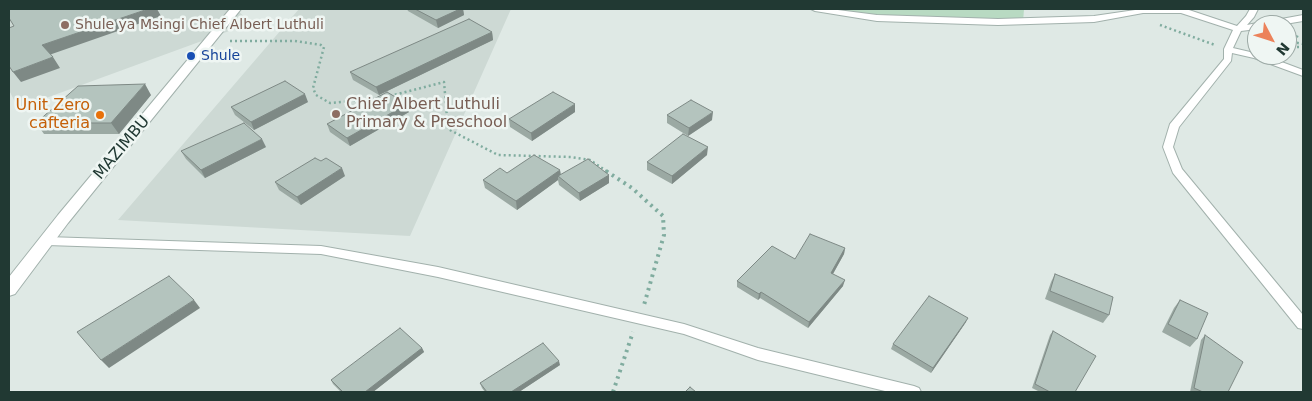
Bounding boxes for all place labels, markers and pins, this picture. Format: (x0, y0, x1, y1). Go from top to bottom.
place label: Shule ya Msingi Chief Albert Luthuli (75, 17, 324, 33)
marker: Shule ya Msingi Chief Albert Luthuli (59, 19, 71, 31)
place label: Shule (201, 48, 240, 64)
marker: Shule (185, 50, 197, 62)
place label: Chief Albert Luthuli Primary & Preschool (346, 95, 507, 133)
place label: Unit Zero cafteria (16, 96, 90, 134)
marker: Chief Albert Luthuli Primary & Preschool (330, 108, 342, 120)
marker: Unit Zero cafteria (94, 109, 106, 121)

